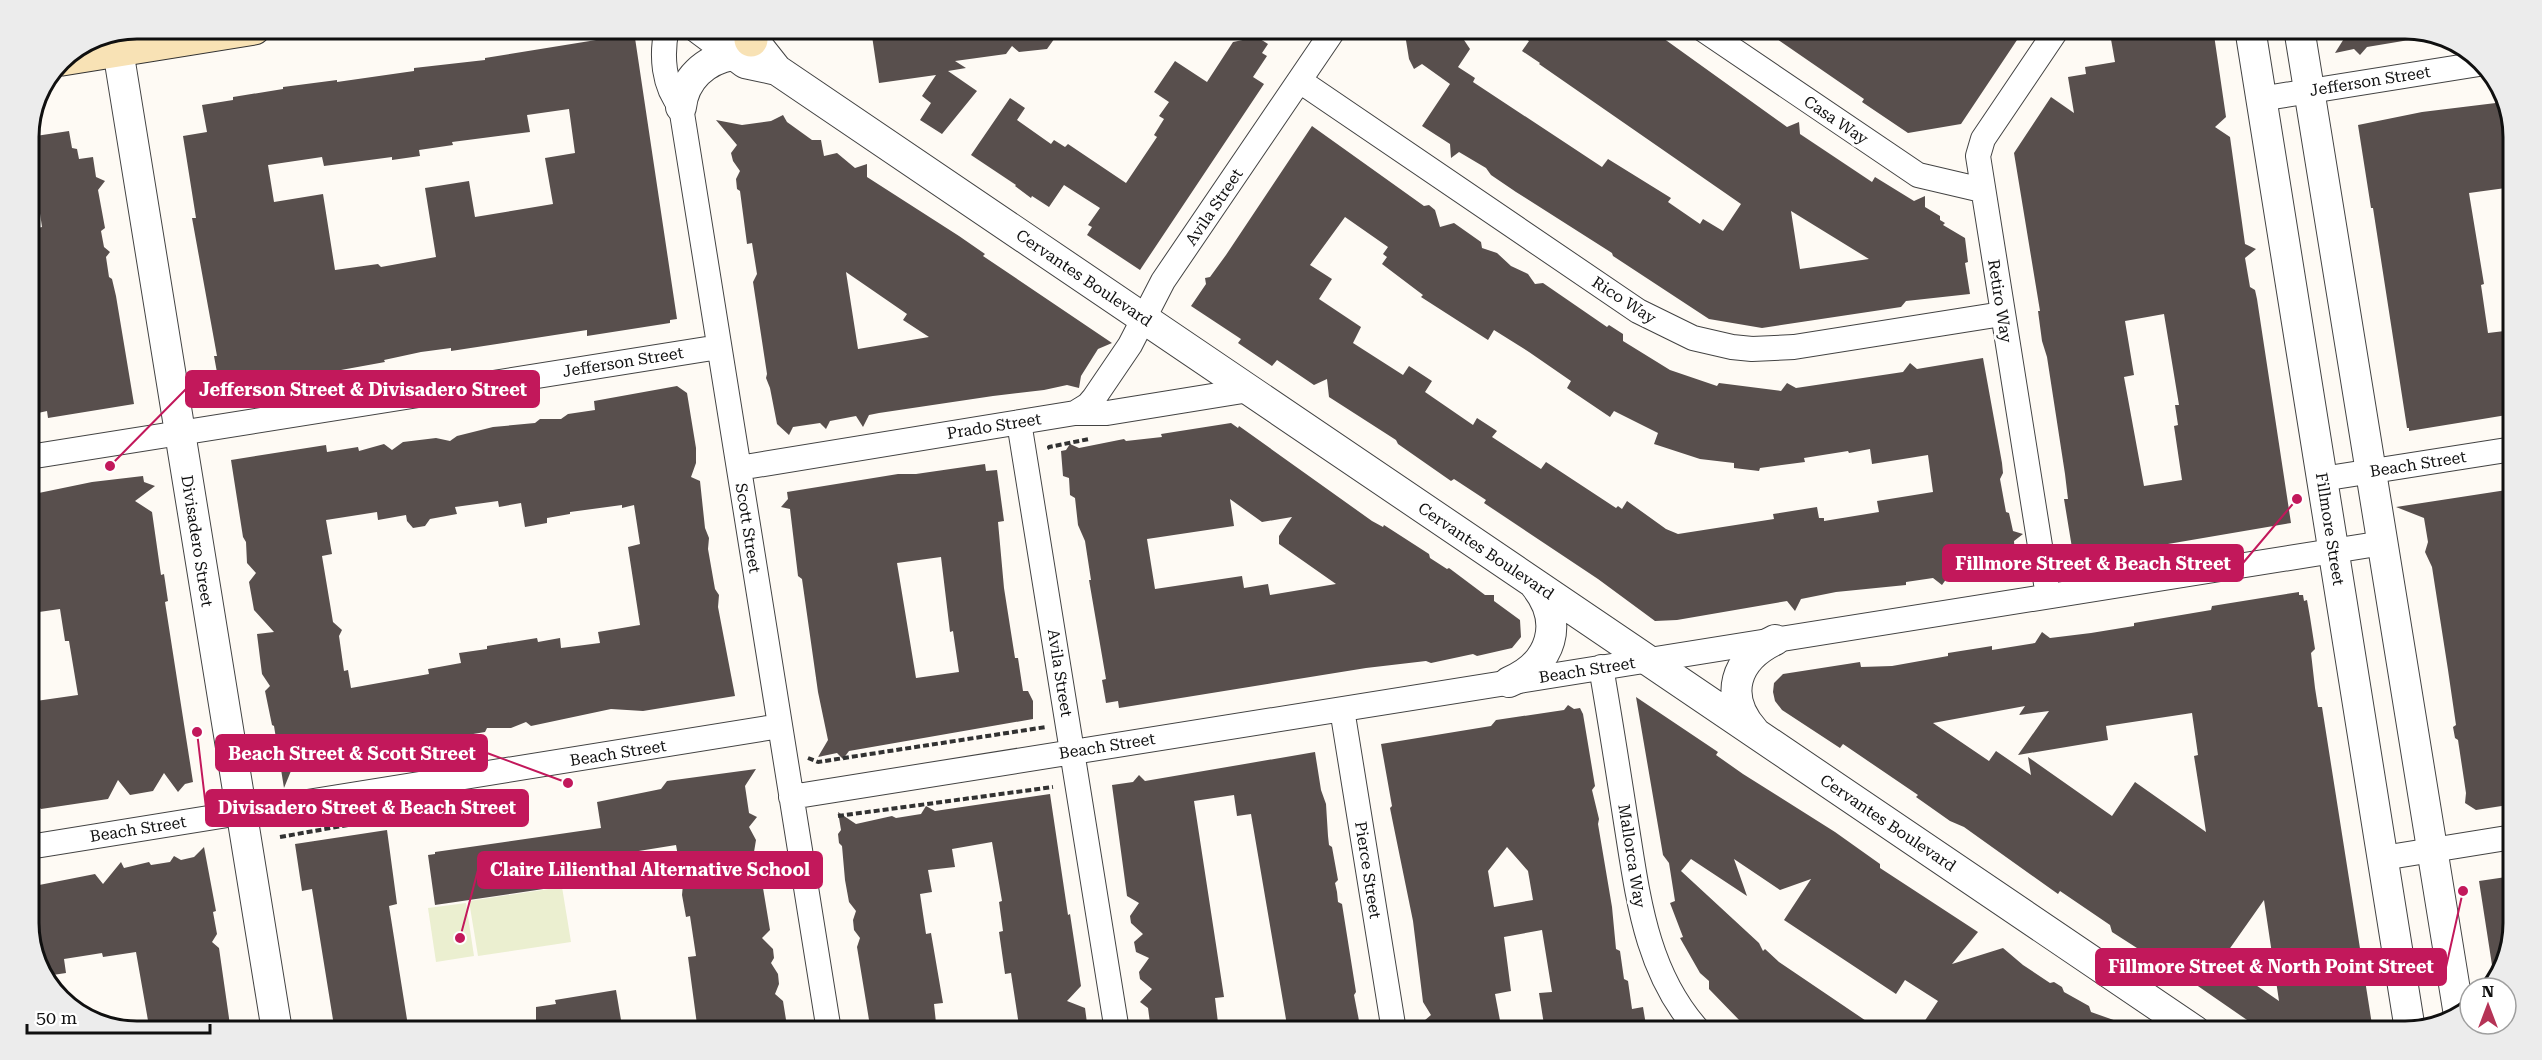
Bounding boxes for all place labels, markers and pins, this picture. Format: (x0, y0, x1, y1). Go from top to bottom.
callout: Jefferson Street & Divisadero Street (186, 371, 539, 407)
callout: Fillmore Street & Beach Street (1943, 545, 2243, 581)
callout: Beach Street & Scott Street (216, 735, 487, 771)
callout: Divisadero Street & Beach Street (206, 790, 528, 826)
callout: Claire Lilienthal Alternative School (478, 852, 822, 888)
callout: Fillmore Street & North Point Street (2096, 949, 2446, 985)

